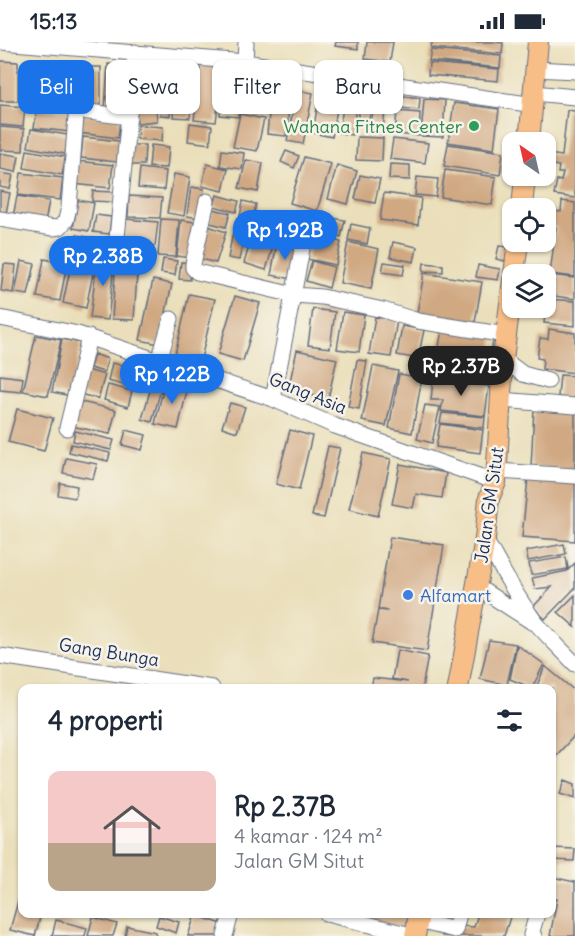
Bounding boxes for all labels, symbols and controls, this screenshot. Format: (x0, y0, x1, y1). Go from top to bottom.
text: 15:13 (30, 7, 78, 35)
chip: Beli (18, 60, 94, 114)
chip: Sewa (106, 60, 200, 114)
chip: Filter (212, 60, 302, 114)
chip: Baru (314, 60, 403, 114)
place label: Wahana Fitnes Center (283, 115, 463, 138)
marker: Wahana Fitnes Center (467, 119, 481, 133)
north arrow (502, 132, 556, 186)
map controls (502, 132, 556, 318)
button: locate (502, 198, 556, 252)
pin: Rp 1.92B (223, 210, 347, 261)
text: Rp 1.92B (247, 217, 323, 242)
pin: Rp 2.38B (41, 236, 165, 287)
text: Rp 2.38B (63, 243, 143, 268)
button: layers (502, 264, 556, 318)
pin: Rp 2.37B (399, 346, 523, 397)
text: Rp 2.37B (422, 353, 500, 378)
pin: Rp 1.22B (110, 354, 234, 405)
text: Rp 1.22B (134, 361, 210, 386)
street label: Gang Asia (266, 367, 350, 419)
street label: Jalan GM Situt (469, 445, 509, 565)
place label: Alfamart (420, 584, 491, 607)
marker: Alfamart (401, 588, 415, 602)
street label: Gang Bunga (57, 633, 161, 671)
text: 4 properti (48, 704, 163, 737)
icon: filters (493, 704, 526, 737)
text: Rp 2.37B (234, 790, 336, 823)
icon: home (96, 795, 168, 867)
text: 4 kamar · 124 m² (234, 823, 383, 848)
text: Jalan GM Situt (234, 848, 364, 873)

